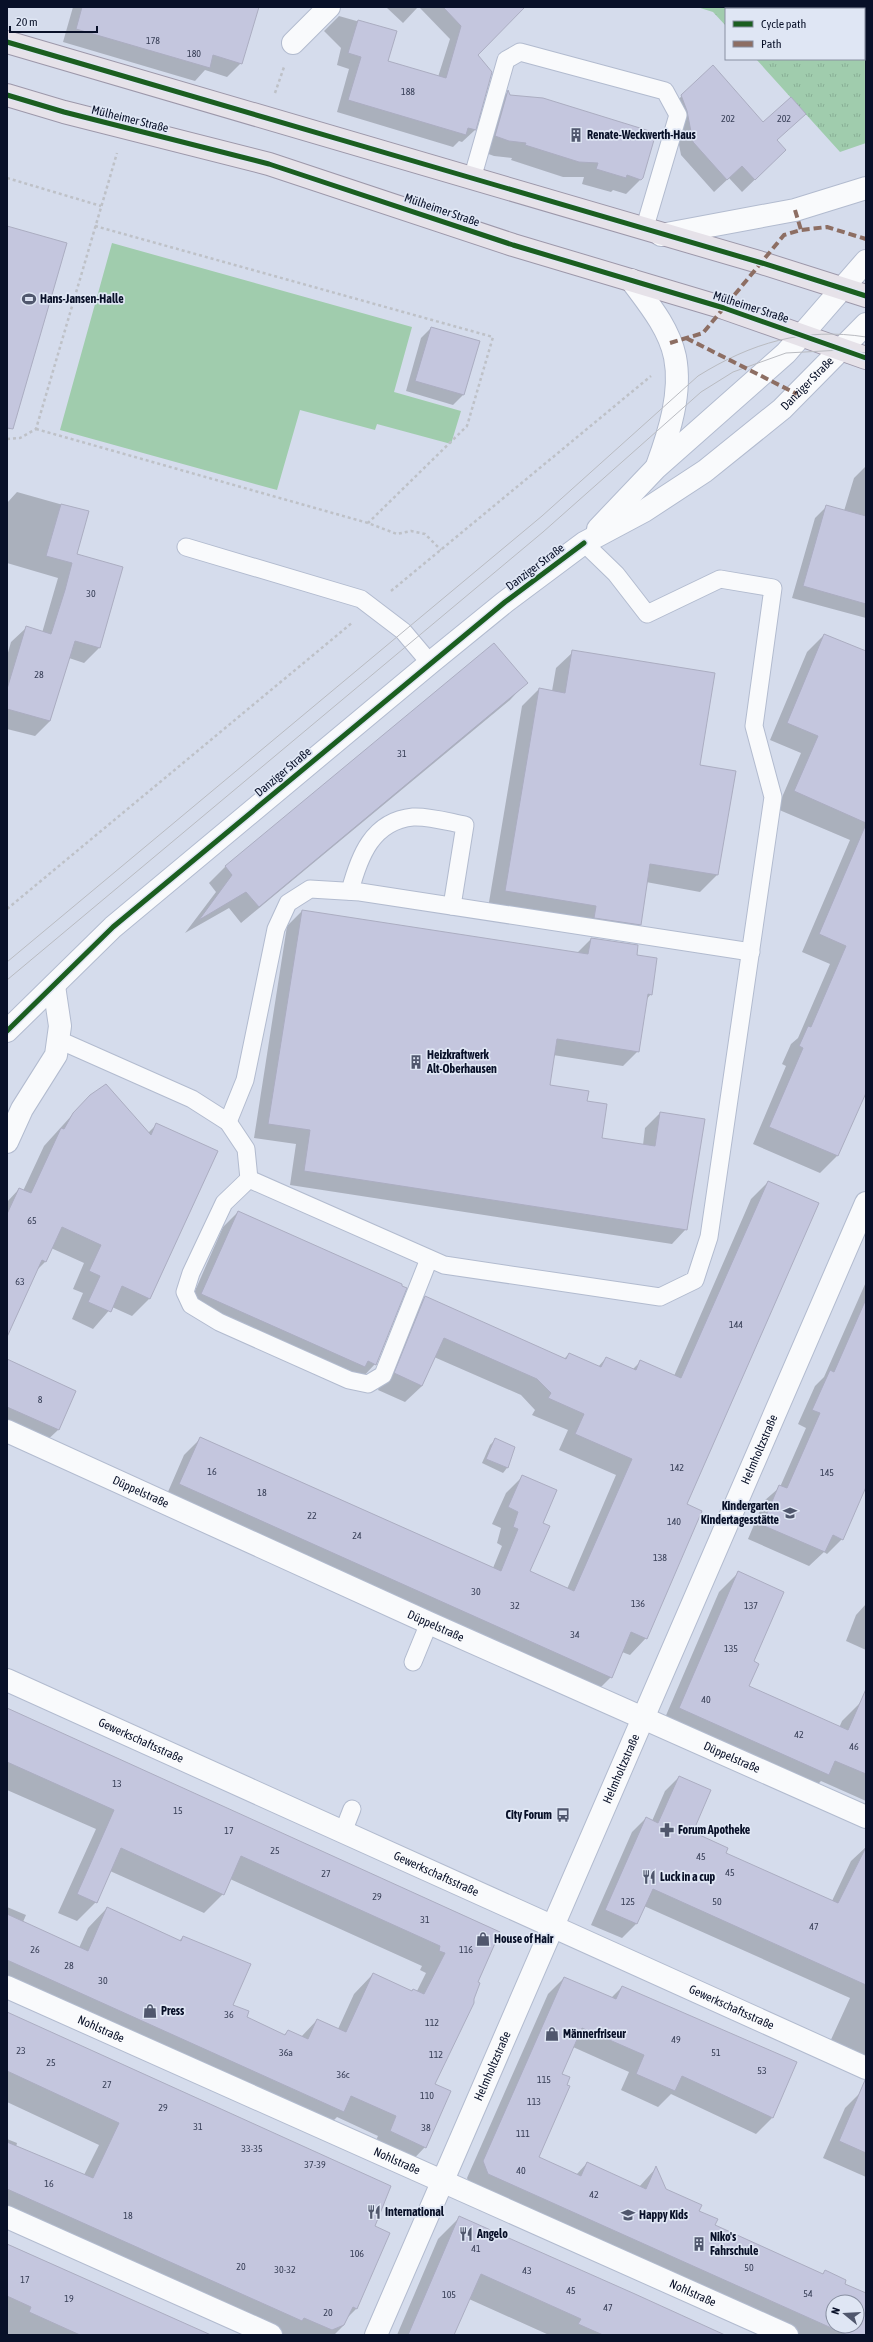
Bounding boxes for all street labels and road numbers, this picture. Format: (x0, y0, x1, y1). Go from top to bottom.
street label: Mülheimer Straße (90, 103, 170, 135)
street label: Mülheimer Straße (402, 191, 482, 229)
street label: Mülheimer Straße (711, 288, 791, 326)
street label: Danziger Straße (778, 354, 837, 413)
street label: Danziger Straße (503, 541, 567, 593)
street label: Danziger Straße (252, 744, 314, 800)
street label: Helmholtzstraße (738, 1412, 781, 1486)
street label: Düppelstraße (110, 1473, 171, 1511)
street label: Düppelstraße (405, 1607, 466, 1645)
street label: Gewerkschaftsstraße (96, 1715, 186, 1766)
street label: Helmholtzstraße (600, 1732, 642, 1806)
street label: Düppelstraße (701, 1739, 762, 1776)
street label: Gewerkschaftsstraße (391, 1849, 481, 1899)
street label: Gewerkschaftsstraße (687, 1982, 776, 2033)
street label: Nohlstraße (76, 2012, 127, 2045)
street label: Helmholtzstraße (471, 2029, 514, 2103)
street label: Nohlstraße (372, 2145, 422, 2177)
street label: Nohlstraße (667, 2277, 718, 2309)

